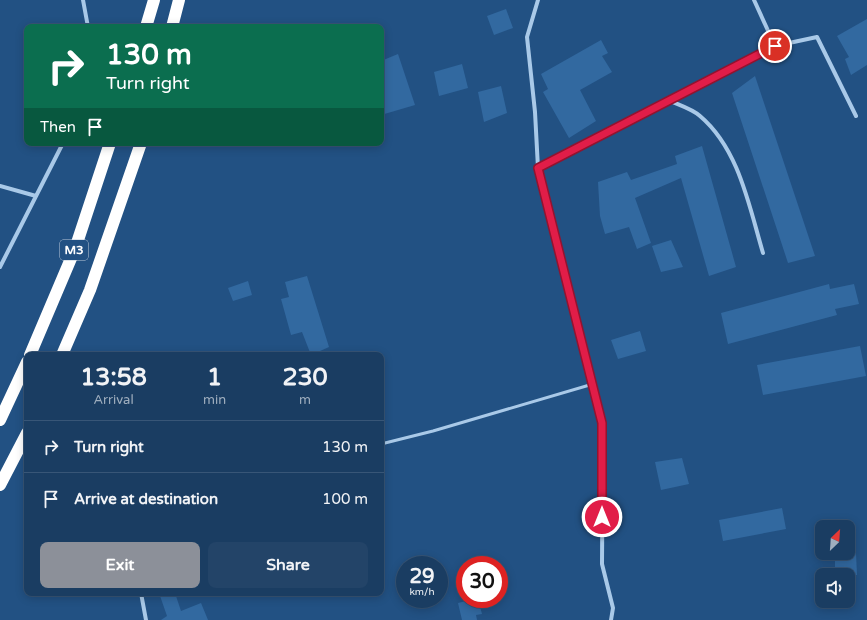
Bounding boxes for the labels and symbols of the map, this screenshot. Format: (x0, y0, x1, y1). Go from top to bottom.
pin (758, 29, 792, 63)
road number: M3 (60, 240, 88, 260)
position arrow (581, 496, 623, 538)
north arrow (815, 520, 855, 560)
speed limit sign: 30 (456, 556, 508, 608)

